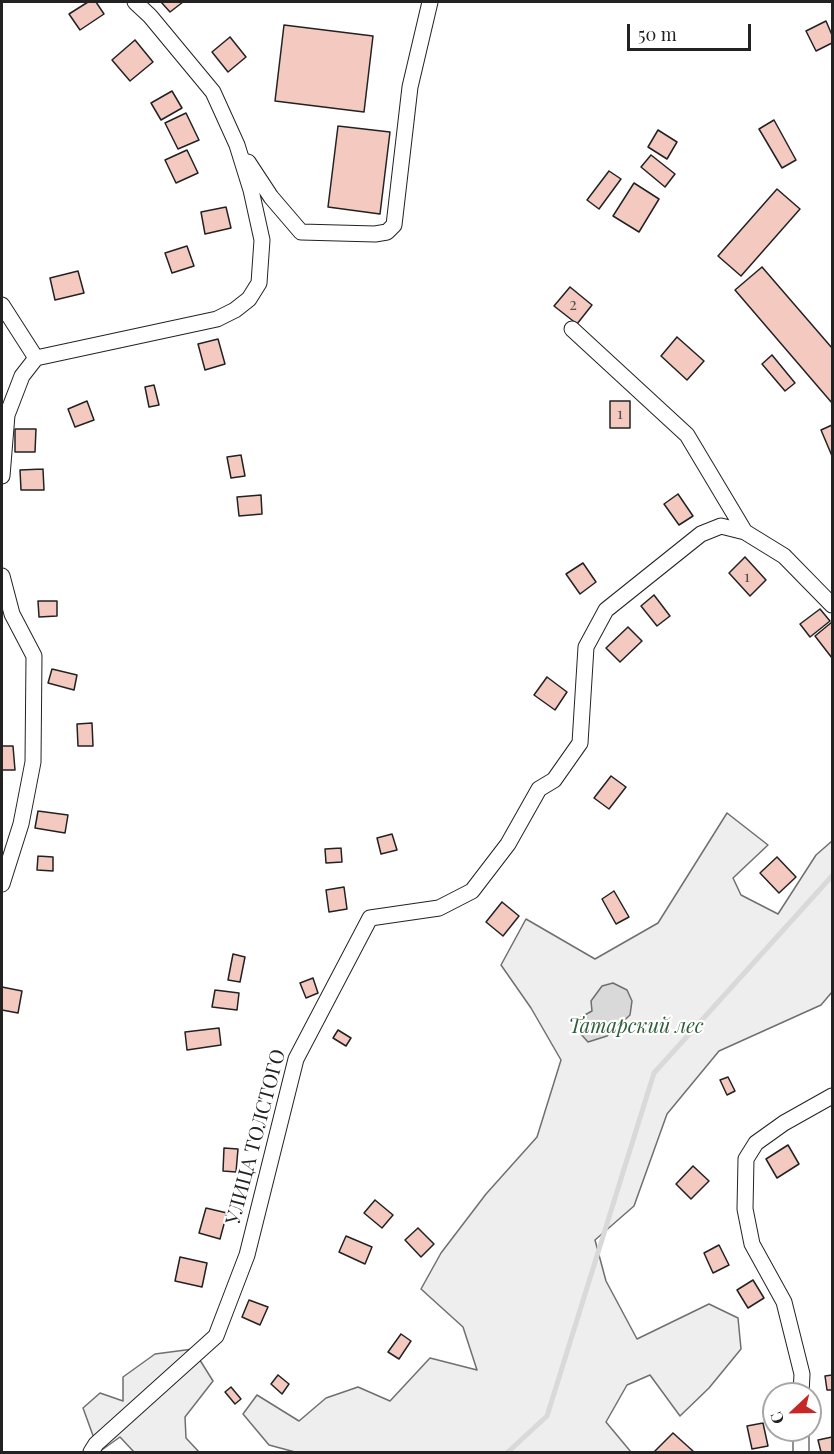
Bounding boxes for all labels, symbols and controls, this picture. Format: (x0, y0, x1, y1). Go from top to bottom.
scale bar (630, 12, 754, 50)
text: 50 m (638, 22, 677, 46)
house number: 2 (569, 295, 577, 315)
house number: 1 (617, 404, 623, 424)
house number: 1 (744, 567, 750, 587)
park label: Татарский лес (569, 1015, 703, 1039)
street label: УЛИЦА ТОЛСТОГО (221, 1047, 291, 1227)
north arrow (762, 1382, 822, 1442)
text: С (765, 1409, 789, 1427)

